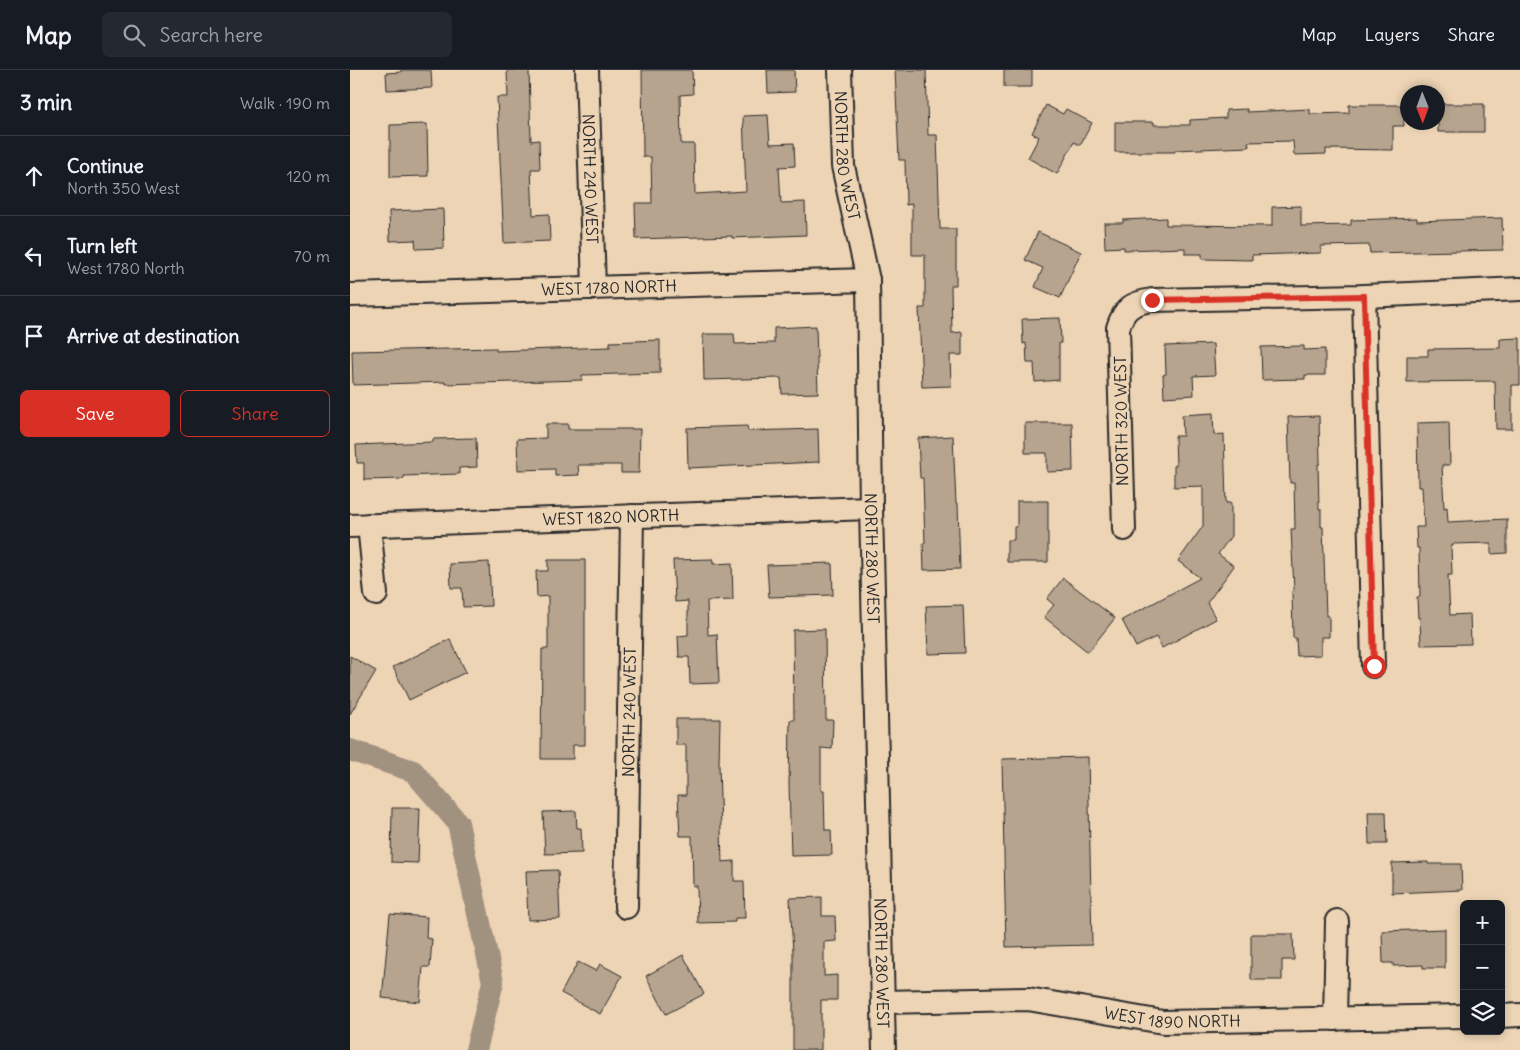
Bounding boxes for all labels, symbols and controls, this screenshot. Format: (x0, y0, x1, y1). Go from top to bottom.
search box (102, 12, 452, 57)
text: Map (25, 20, 72, 50)
icon: search (120, 21, 148, 49)
text: Search here (160, 23, 263, 47)
text: Map (1301, 23, 1336, 46)
text: Layers (1364, 23, 1420, 46)
text: Share (1448, 23, 1495, 46)
north arrow (1400, 85, 1445, 130)
text: 3 min (20, 89, 72, 116)
street label: NORTH 280 WEST (831, 90, 865, 222)
text: Walk · 190 m (240, 93, 330, 113)
street label: NORTH 240 WEST (578, 114, 603, 244)
text: Continue (67, 154, 144, 178)
icon: ahead (20, 162, 48, 190)
text: 120 m (287, 166, 330, 186)
text: North 350 West (67, 178, 180, 198)
text: Turn left (67, 234, 137, 258)
icon: left (20, 242, 48, 270)
text: 70 m (294, 246, 330, 266)
text: West 1780 North (67, 258, 185, 278)
street label: WEST 1780 NORTH (541, 276, 677, 299)
route end (1141, 289, 1164, 312)
icon: arrive (20, 322, 48, 350)
text: Arrive at destination (67, 324, 240, 348)
street label: NORTH 320 WEST (1110, 356, 1132, 486)
button: Save (20, 390, 170, 437)
button: Share (180, 390, 330, 437)
street label: NORTH 280 WEST (861, 493, 884, 624)
street label: WEST 1820 NORTH (542, 505, 680, 529)
street label: NORTH 240 WEST (618, 647, 640, 777)
route start (1363, 655, 1386, 678)
street label: NORTH 280 WEST (870, 898, 893, 1029)
map controls (1460, 900, 1505, 1035)
button: + (1460, 900, 1505, 945)
button: − (1460, 945, 1505, 990)
button: layers (1460, 990, 1505, 1035)
street label: WEST 1890 NORTH (1103, 1002, 1241, 1032)

